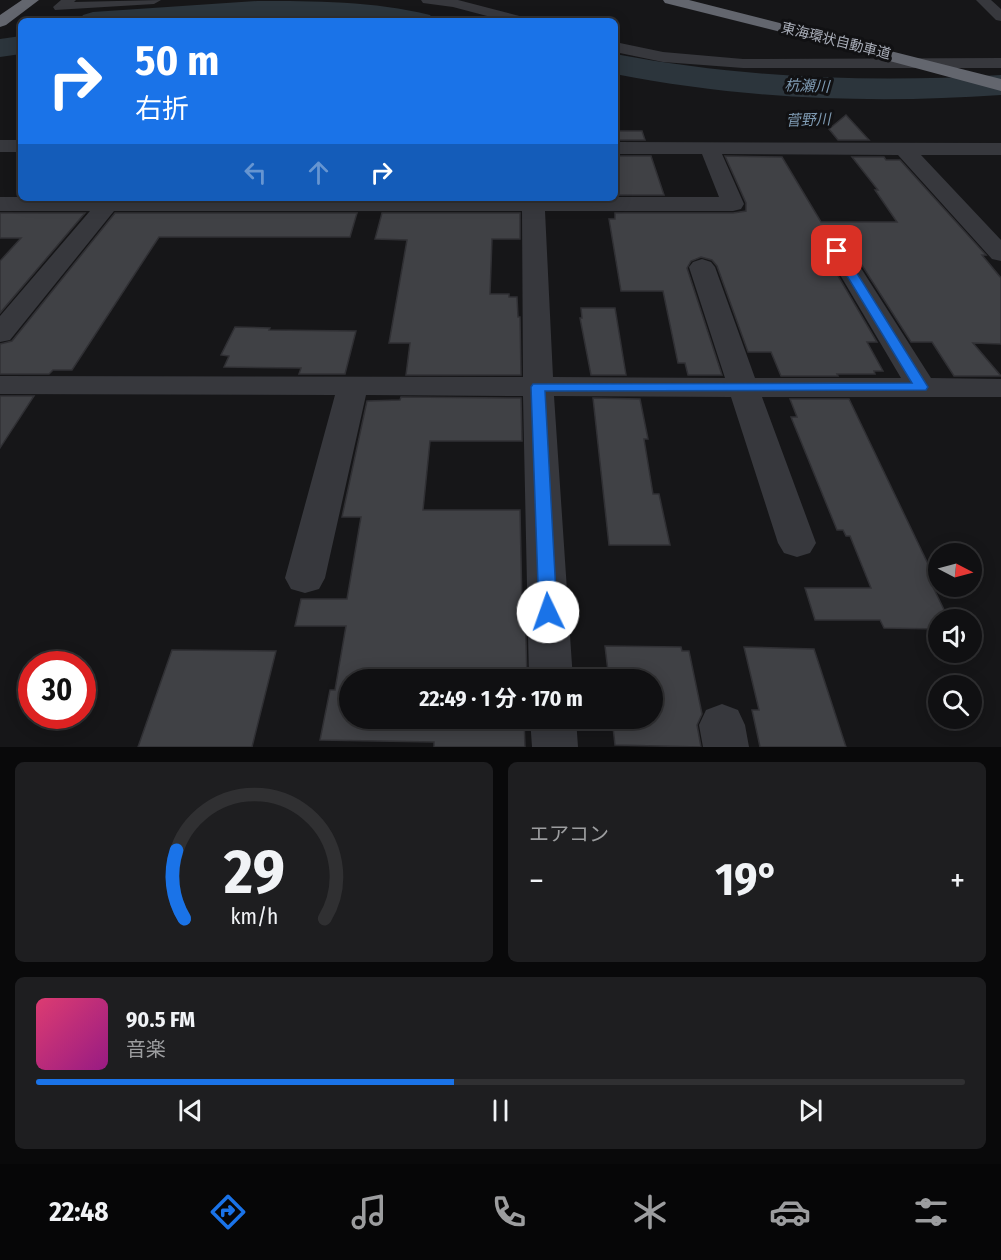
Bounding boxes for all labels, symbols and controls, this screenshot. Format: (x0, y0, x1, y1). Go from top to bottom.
street label: 東海環状自動車道 (780, 19, 892, 63)
text: 50 m (135, 36, 219, 86)
icon: right (36, 42, 114, 120)
water label: 杭瀬川 (784, 76, 832, 96)
text: 右折 (135, 93, 189, 125)
water label: 菅野川 (785, 110, 833, 130)
icon: left (239, 156, 272, 189)
icon: ahead (302, 156, 335, 189)
icon: right (365, 156, 398, 189)
pin (811, 225, 862, 276)
icon: arrive (820, 234, 853, 267)
north arrow (928, 543, 982, 597)
map controls (928, 543, 982, 729)
position arrow (516, 580, 580, 644)
button: sound (928, 609, 982, 663)
speed limit sign: 30 (18, 651, 96, 729)
button: search (928, 675, 982, 729)
text: 22:49 · 1 分 · 170 m (419, 685, 583, 712)
text: エアコン (529, 822, 609, 846)
text: 29 (223, 835, 284, 910)
text: 19° (715, 853, 779, 907)
text: − (529, 861, 544, 901)
text: + (950, 861, 965, 901)
text: km/h (230, 904, 278, 930)
text: 90.5 FM (126, 1006, 195, 1033)
text: 音楽 (126, 1037, 166, 1061)
icon: previous (174, 1094, 207, 1127)
icon: pause (484, 1094, 517, 1127)
icon: next (794, 1094, 827, 1127)
icon: directions (207, 1191, 249, 1233)
icon: music (348, 1191, 390, 1233)
icon: phone (488, 1191, 530, 1233)
icon: climate (629, 1191, 671, 1233)
icon: car (769, 1191, 811, 1233)
icon: filters (910, 1191, 952, 1233)
text: 22:48 (49, 1196, 108, 1228)

